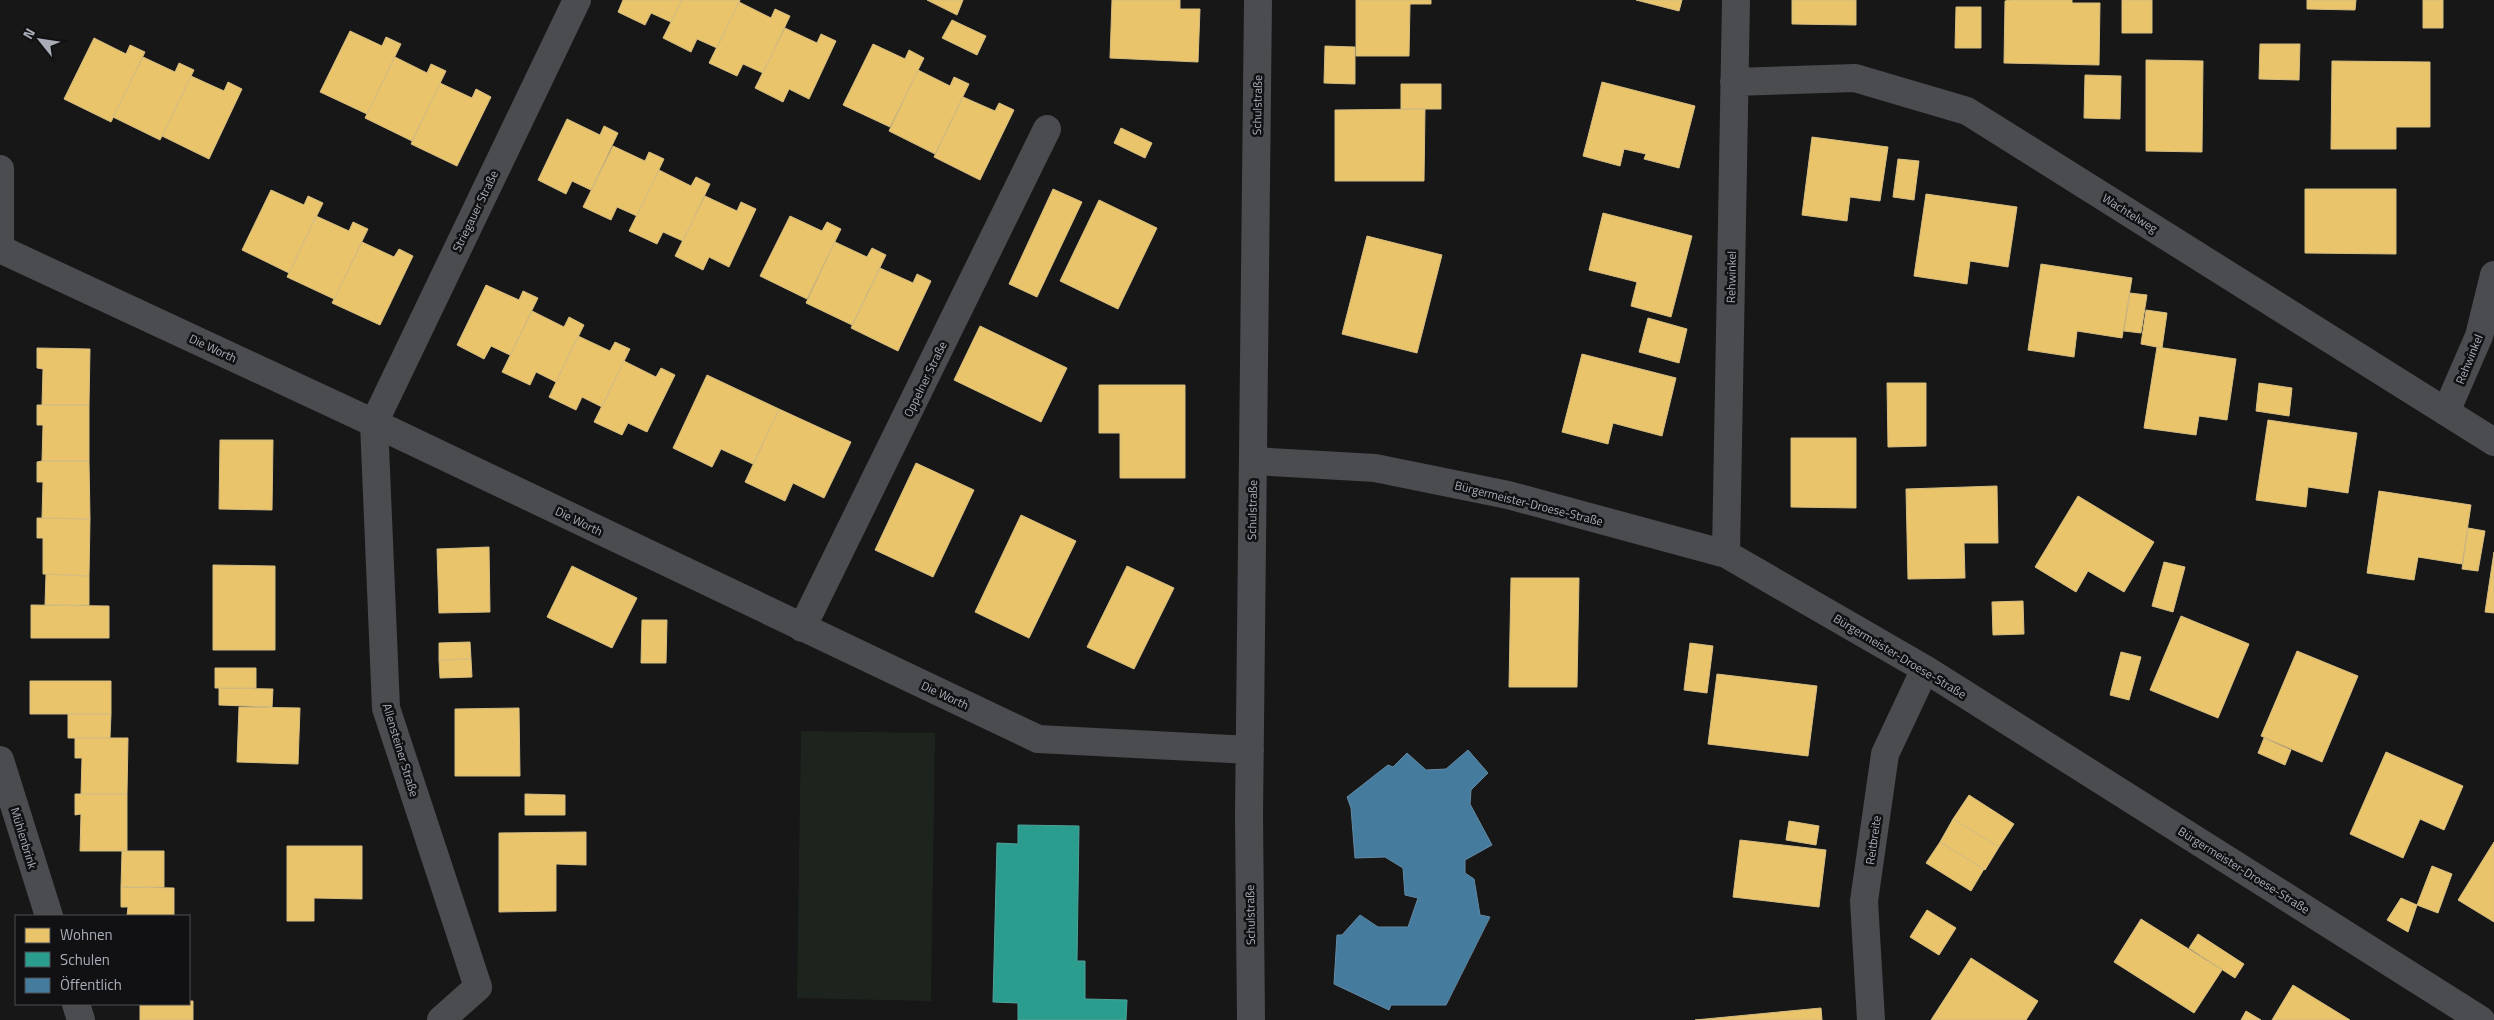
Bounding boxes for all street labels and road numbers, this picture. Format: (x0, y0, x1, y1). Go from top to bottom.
street label: Schulstraße (1247, 75, 1267, 135)
street label: Striegauer Straße (447, 167, 503, 255)
street label: Wachtelweg (2098, 188, 2162, 238)
street label: Rehwinkel (1721, 251, 1741, 303)
street label: Die Worth (186, 329, 240, 367)
street label: Rehwinkel (2450, 331, 2488, 387)
street label: Oppelner Straße (898, 338, 952, 420)
street label: Bürgermeister-Droese-Straße (1453, 475, 1605, 531)
street label: Schulstraße (1242, 480, 1262, 540)
street label: Die Worth (552, 501, 606, 541)
street label: Bürgermeister-Droese-Straße (1830, 609, 1970, 703)
street label: Die Worth (918, 676, 972, 714)
street label: Allensteiner Straße (378, 701, 424, 799)
street label: Mühlenbrink (6, 805, 42, 871)
street label: Reitbreite (1860, 814, 1886, 866)
street label: Bürgermeister-Droese-Straße (2174, 822, 2314, 918)
street label: Schulstraße (1240, 885, 1260, 945)

